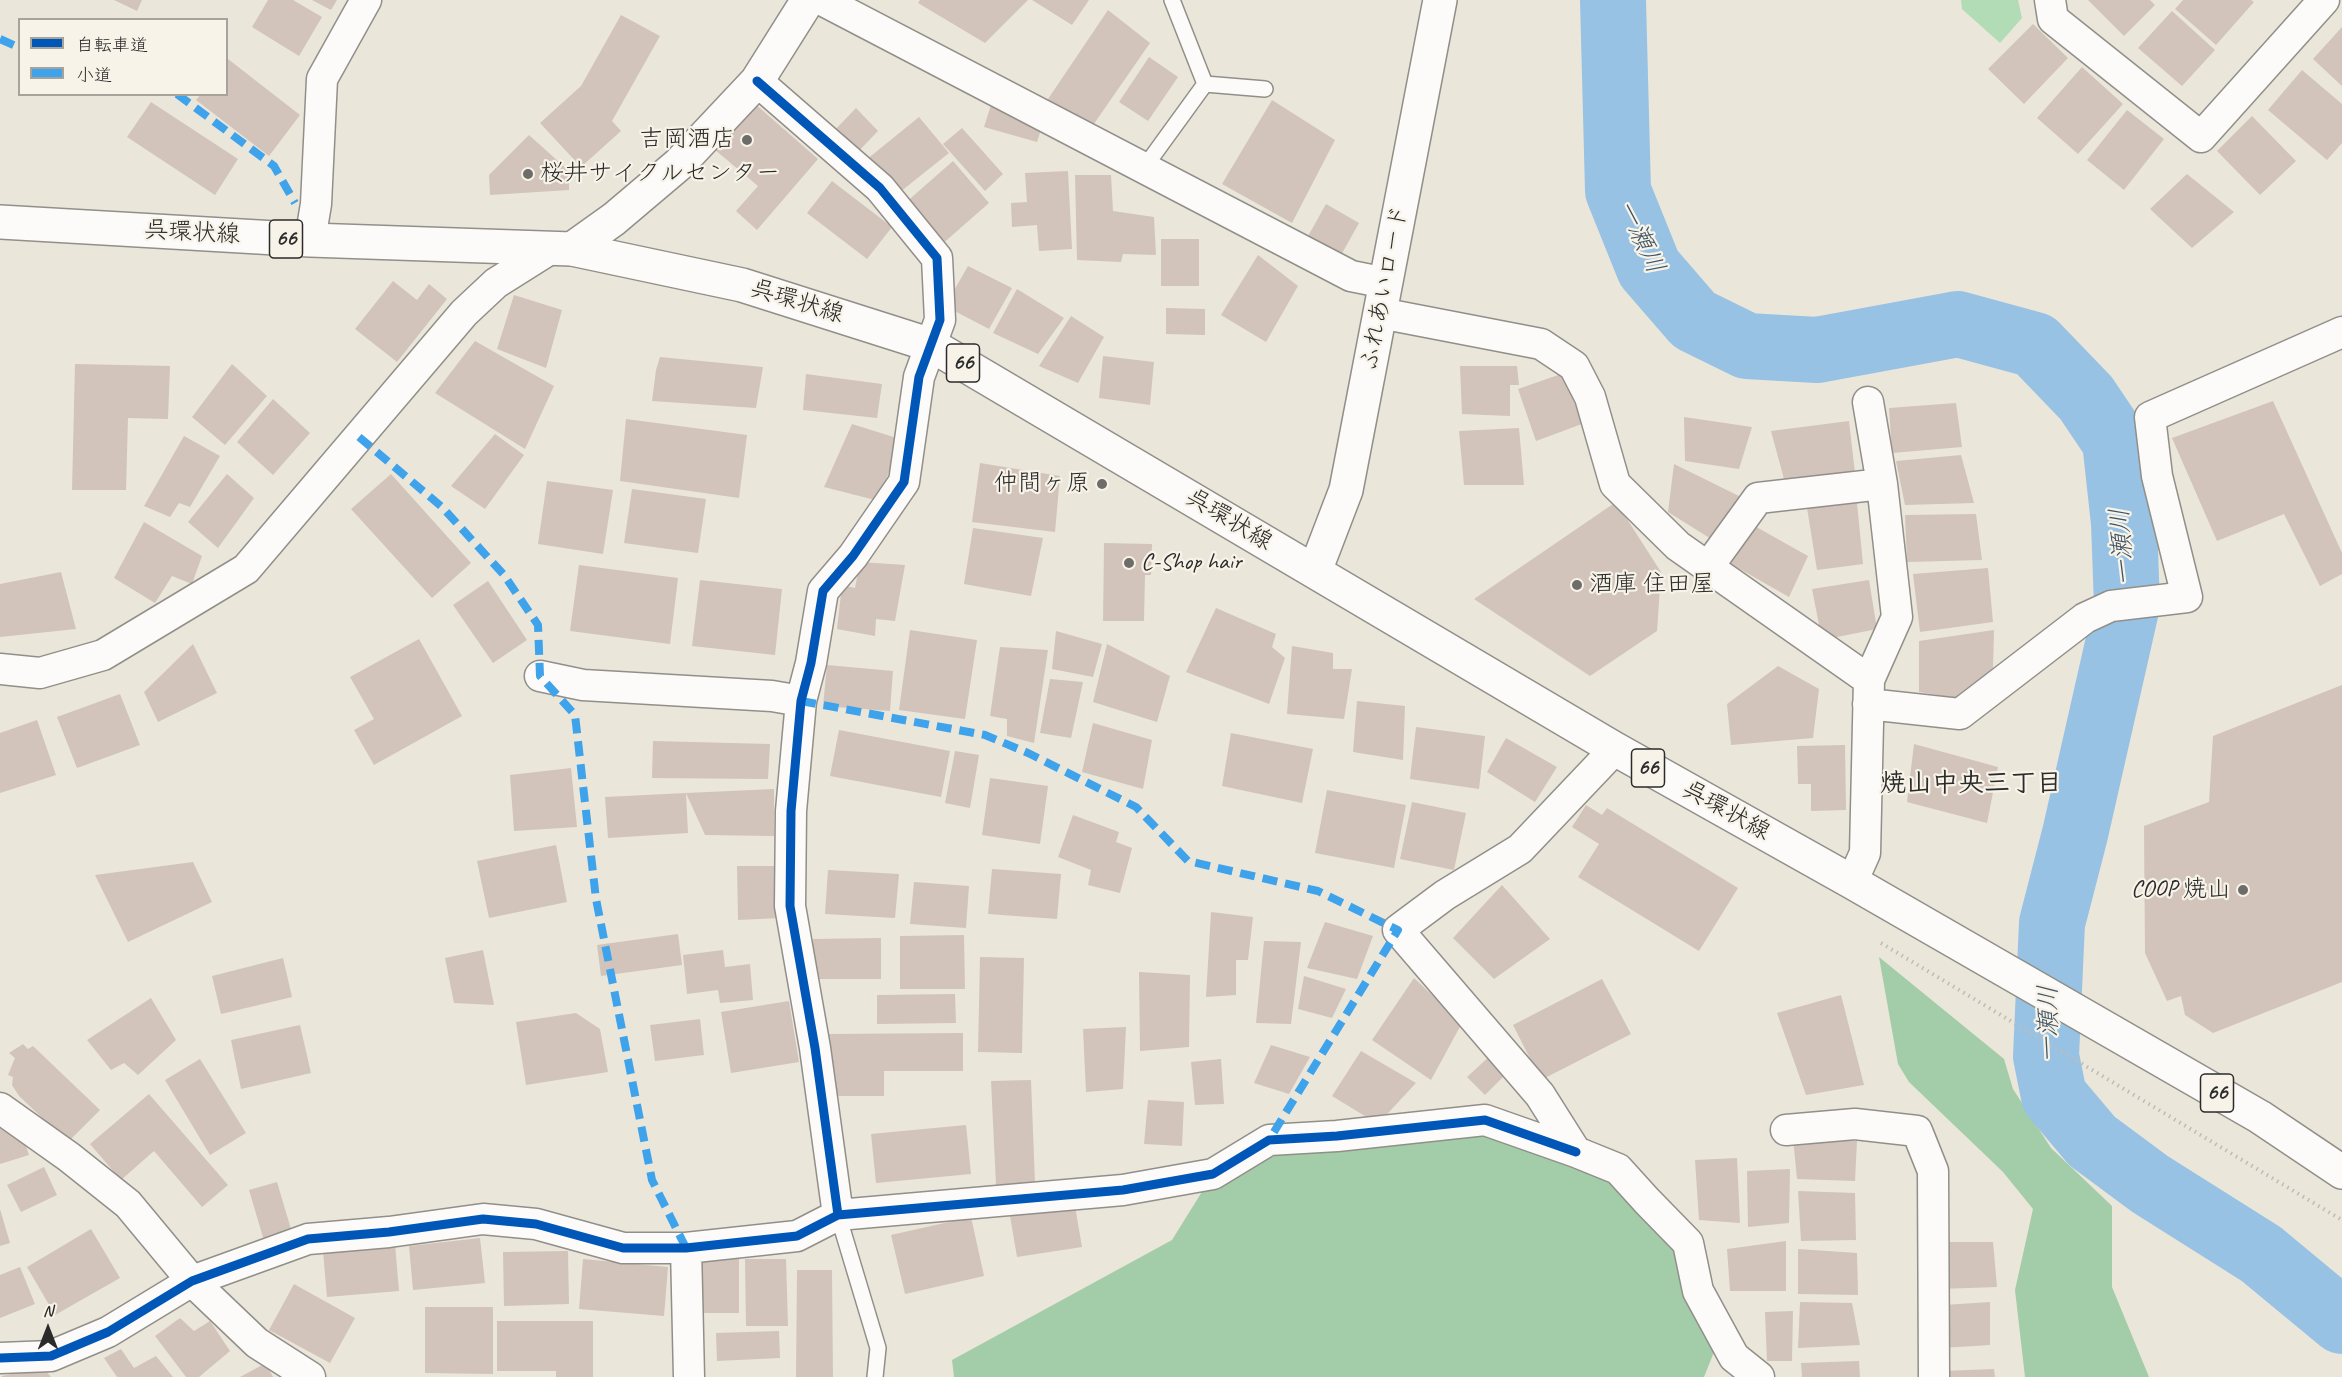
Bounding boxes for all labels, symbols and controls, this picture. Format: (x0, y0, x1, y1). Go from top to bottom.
legend (18, 18, 228, 96)
text: 自転車道 (76, 34, 148, 56)
text: 小道 (76, 64, 112, 86)
place label: 吉岡酒店 (639, 126, 735, 154)
marker: 吉岡酒店 (740, 133, 754, 147)
place label: 桜井サイクルセンター (540, 160, 780, 188)
marker: 桜井サイクルセンター (521, 167, 535, 181)
water label: 一瀬川 (1609, 195, 1671, 279)
street label: ふれあいロード (1355, 203, 1415, 373)
street label: 呉環状線 (143, 216, 241, 250)
road number: 66 (270, 220, 302, 258)
street label: 呉環状線 (747, 274, 847, 330)
road number: 66 (946, 344, 980, 382)
place label: 仲間ヶ原 (994, 470, 1090, 498)
marker: 仲間ヶ原 (1095, 477, 1109, 491)
street label: 呉環状線 (1180, 483, 1278, 557)
water label: 一瀬川 (2105, 507, 2141, 587)
place label: C-Shop hair (1141, 549, 1242, 577)
marker: C-Shop hair (1122, 556, 1136, 570)
place label: 酒庫 住田屋 (1589, 571, 1715, 599)
marker: 酒庫 住田屋 (1570, 578, 1584, 592)
road number: 66 (1632, 749, 1664, 787)
district label: 焼山中央三丁目 (1880, 768, 2062, 800)
street label: 呉環状線 (1677, 775, 1775, 847)
place label: COOP 焼山 (2131, 876, 2231, 904)
marker: COOP 焼山 (2236, 883, 2250, 897)
water label: 一瀬川 (2033, 985, 2065, 1063)
road number: 66 (2200, 1074, 2234, 1112)
north arrow (18, 1299, 78, 1359)
text: N (43, 1301, 53, 1321)

